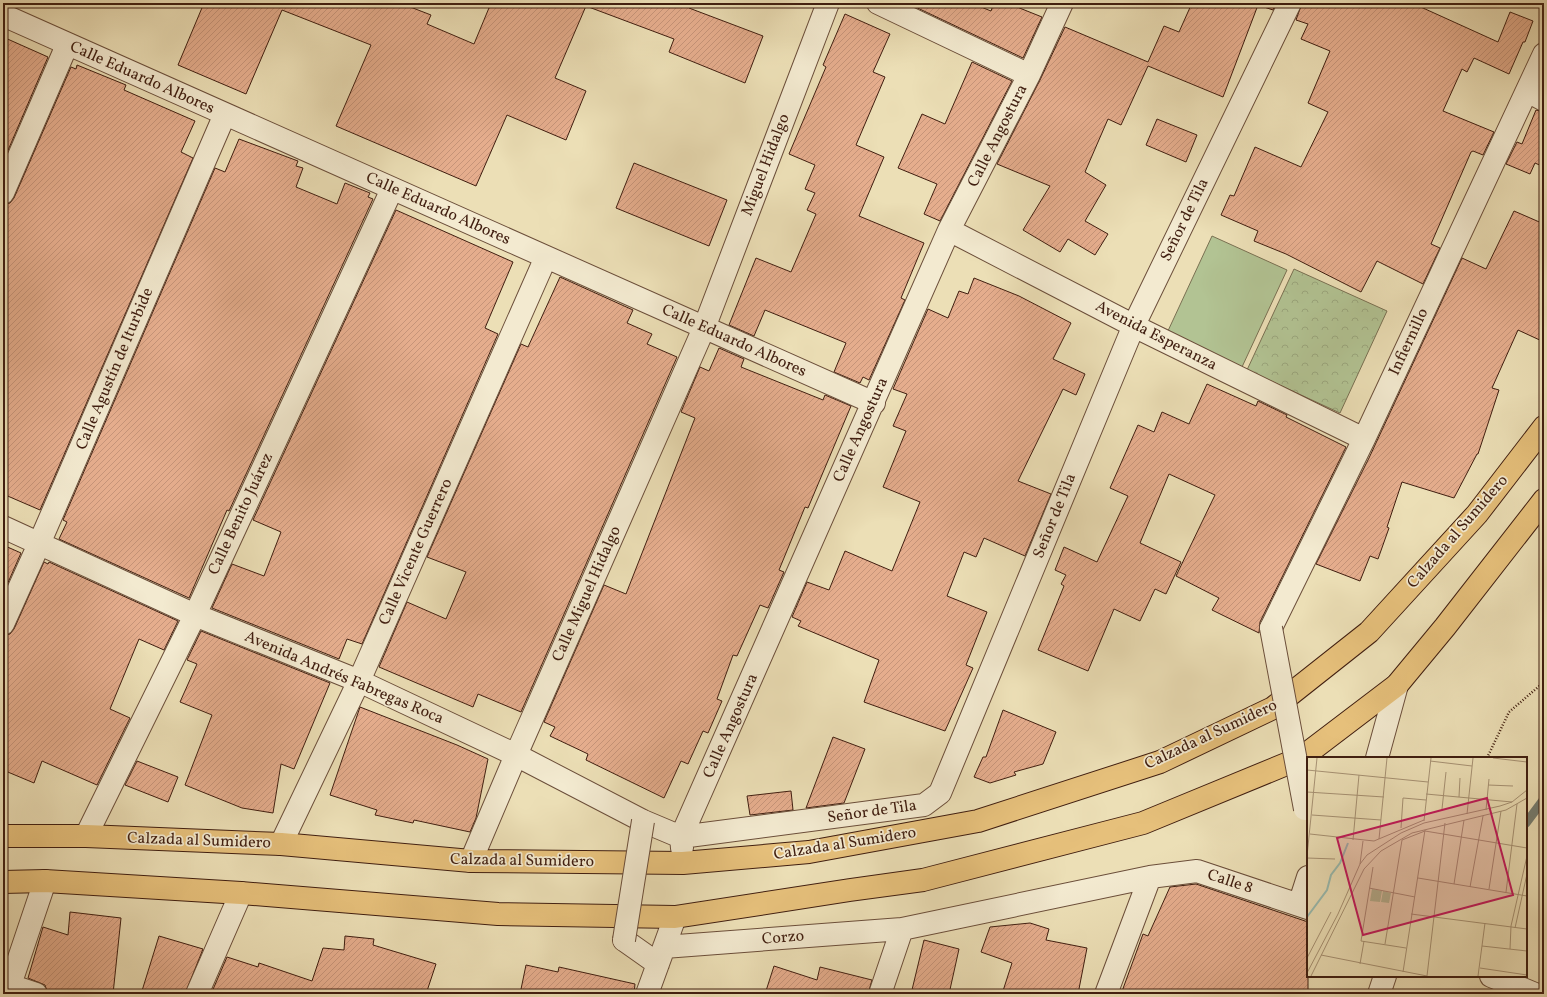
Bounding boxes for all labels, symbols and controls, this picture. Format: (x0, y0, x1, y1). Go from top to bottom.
street label: Calle Eduardo Albores (66, 36, 218, 120)
street label: Calle Angostura (963, 81, 1033, 191)
street label: Miguel Hidalgo (736, 111, 796, 219)
street label: Calle Eduardo Albores (362, 167, 514, 251)
street label: Señor de Tila (1155, 175, 1215, 265)
street label: Calle Agustín de Iturbide (71, 284, 159, 454)
street label: Avenida Esperanza (1091, 296, 1221, 376)
street label: Calle Eduardo Albores (658, 299, 810, 383)
street label: Infiernillo (1384, 305, 1434, 379)
street label: Calle Angostura (828, 374, 894, 486)
street label: Calle Benito Juárez (203, 449, 279, 579)
street label: Señor de Tila (1028, 470, 1082, 562)
street label: Calzada al Sumidero (1402, 470, 1514, 594)
street label: Calle Vicente Guerrero (374, 475, 458, 629)
street label: Calle Miguel Hidalgo (547, 523, 627, 665)
street label: Avenida Andrés Fabregas Roca (241, 626, 447, 730)
street label: Calle Angostura (698, 670, 764, 782)
street label: Calzada al Sumidero (1141, 695, 1281, 775)
inset map (1307, 757, 1527, 977)
street label: Señor de Tila (826, 795, 918, 829)
street label: Calzada al Sumidero (772, 822, 918, 866)
street label: Calzada al Sumidero (127, 827, 271, 855)
street label: Calzada al Sumidero (450, 849, 594, 873)
street label: Calle 8 (1204, 864, 1256, 900)
street label: Corzo (761, 925, 805, 951)

